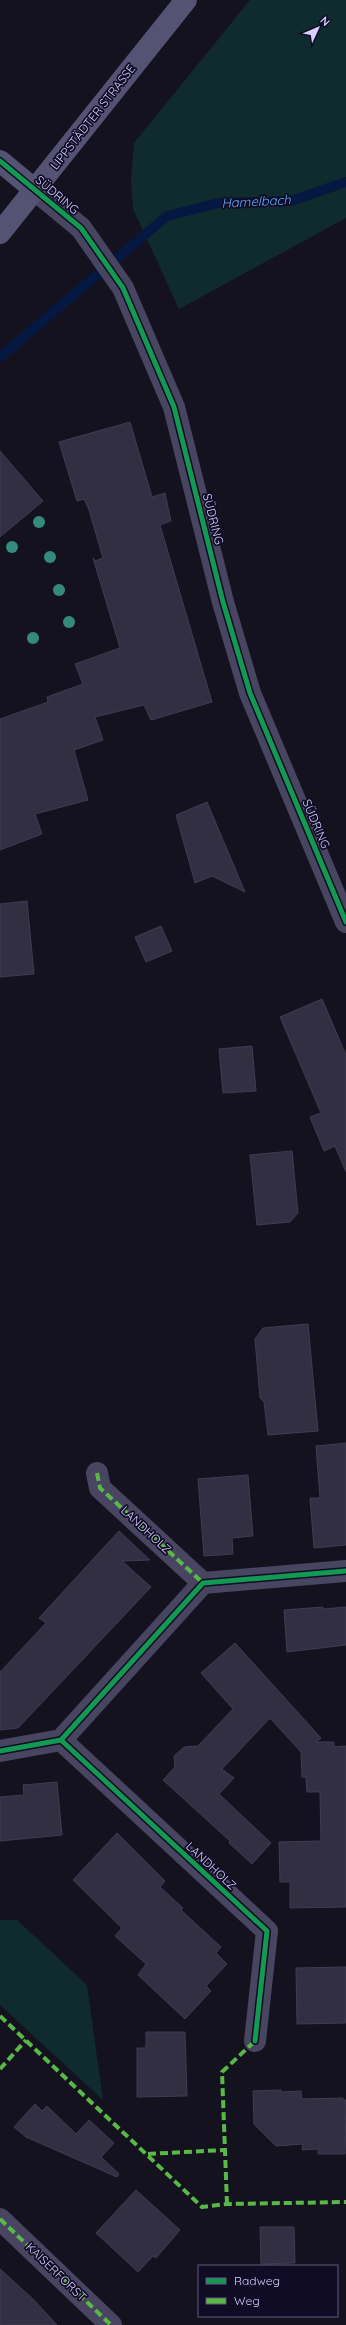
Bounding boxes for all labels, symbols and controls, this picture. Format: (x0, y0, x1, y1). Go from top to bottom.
north arrow (298, 8, 338, 48)
text: N (317, 13, 333, 29)
street label: LIPPSTÄDTER STRASSE (47, 61, 138, 172)
street label: SÜDRING (33, 172, 82, 217)
water label: Hamelbach (221, 191, 292, 211)
street label: SÜDRING (200, 492, 227, 546)
street label: SÜDRING (299, 797, 334, 851)
street label: LANDHOLZ (118, 1503, 175, 1557)
street label: LANDHOLZ (183, 1839, 240, 1893)
street label: KAISERFORST (23, 2239, 90, 2304)
legend (198, 2265, 338, 2317)
text: Radweg (234, 2273, 280, 2288)
text: Weg (234, 2293, 260, 2308)

